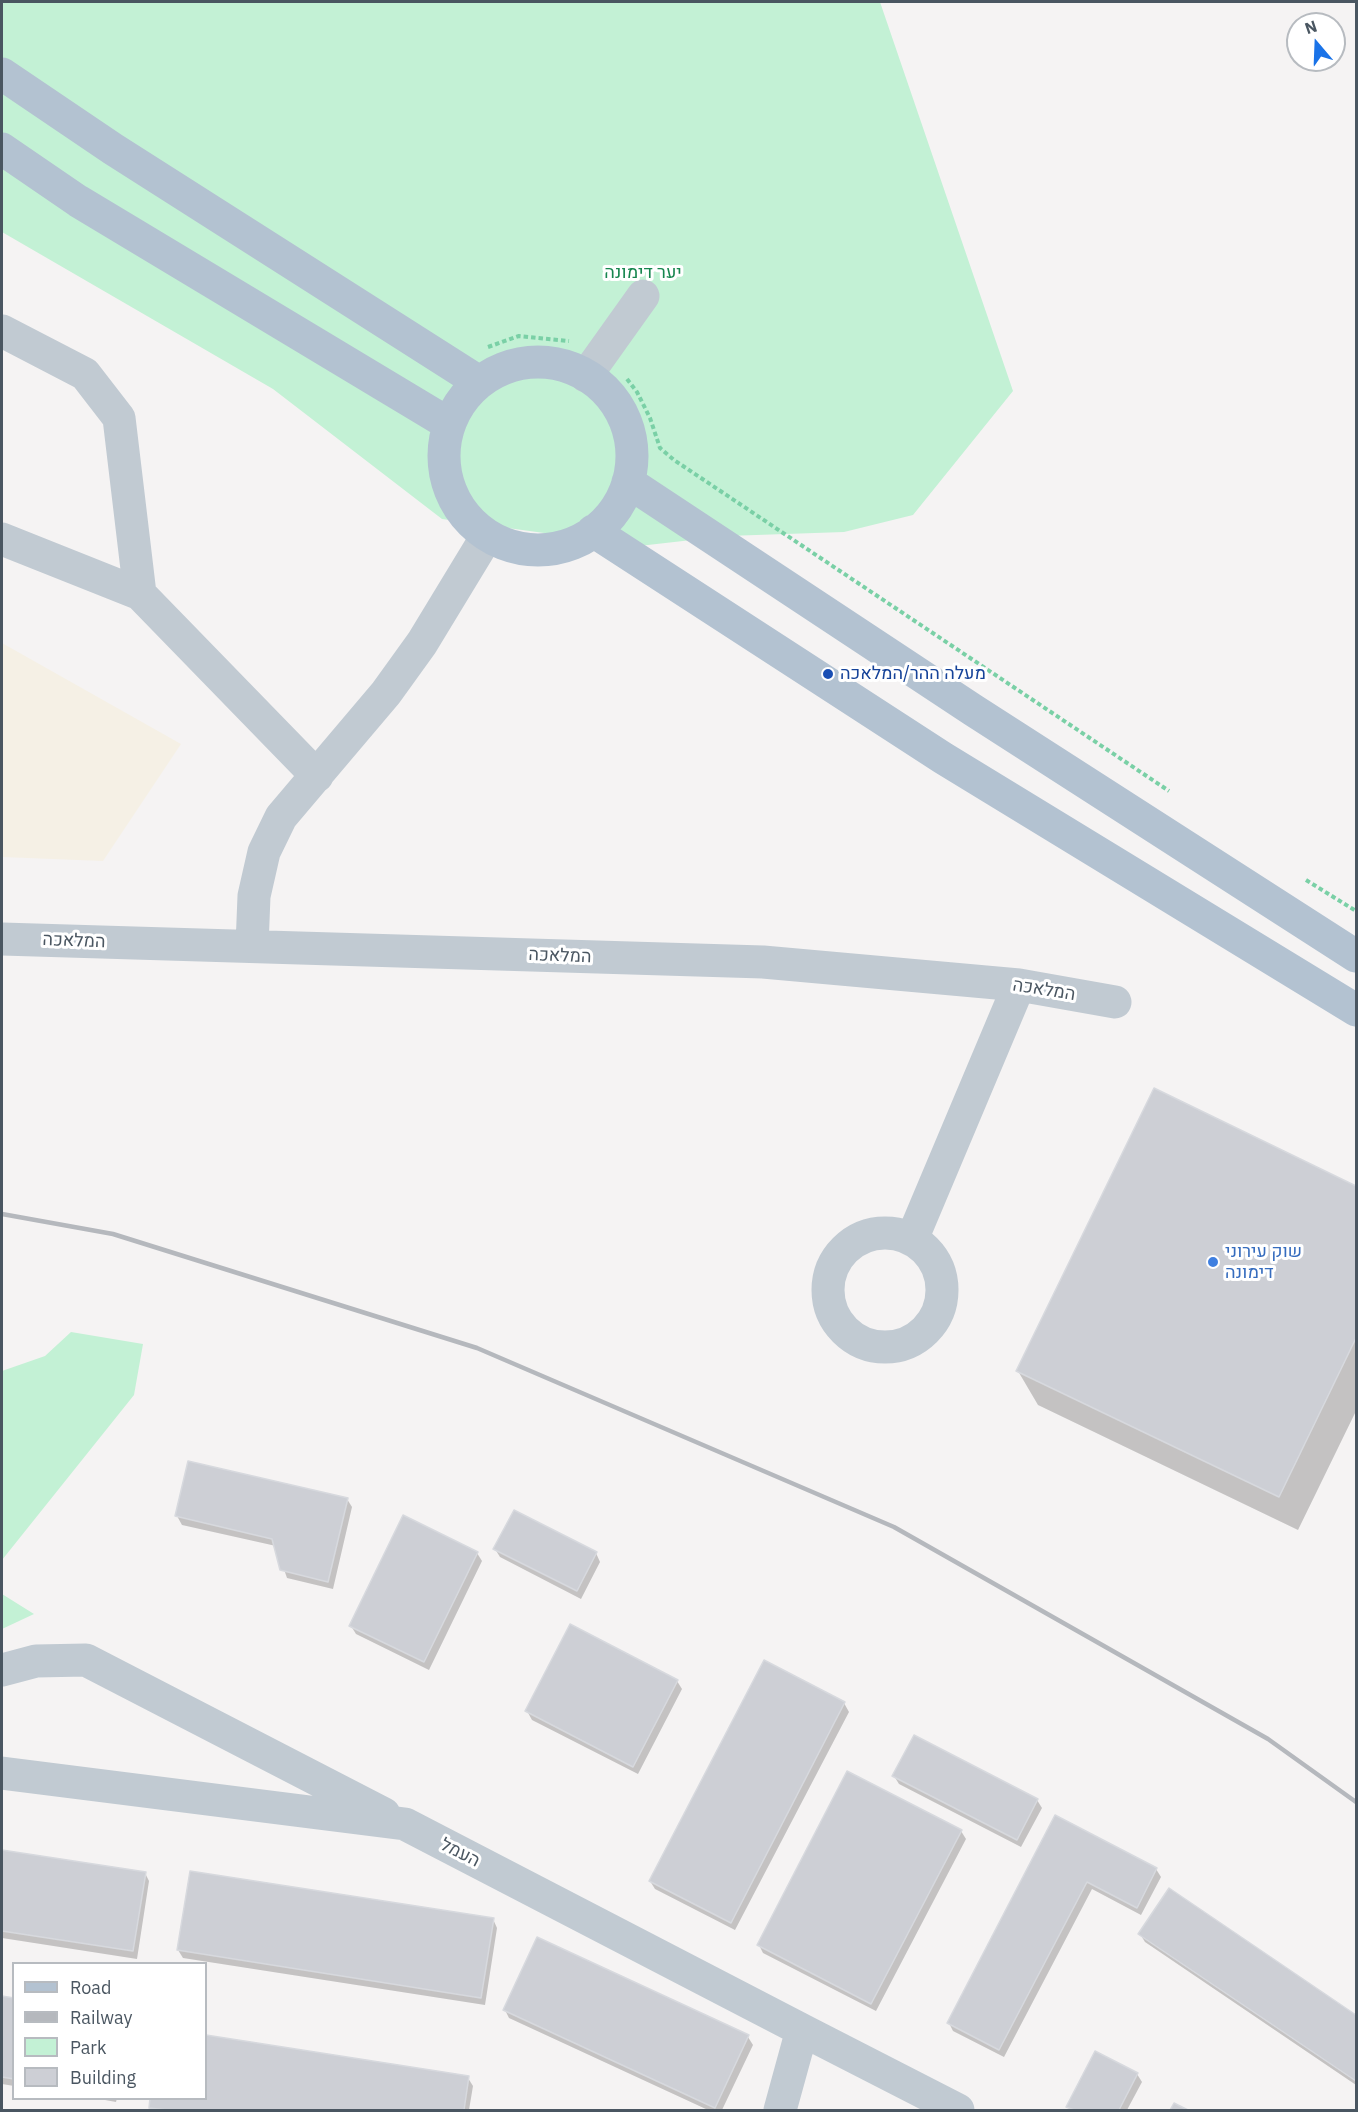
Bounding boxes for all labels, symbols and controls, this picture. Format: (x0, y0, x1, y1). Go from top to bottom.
north arrow (1286, 12, 1346, 72)
text: N (1302, 16, 1320, 38)
park label: יער דימונה (604, 262, 682, 284)
place label: מעלה ההר/המלאכה (840, 663, 986, 685)
marker: מעלה ההר/המלאכה (821, 667, 835, 681)
street label: המלאכה (42, 929, 106, 953)
street label: המלאכה (528, 944, 592, 968)
street label: המלאכה (1011, 974, 1077, 1006)
place label: שוק עירוני דימונה (1225, 1241, 1302, 1284)
marker: שוק עירוני דימונה (1206, 1255, 1220, 1269)
street label: העמל (437, 1834, 483, 1872)
legend (12, 1962, 207, 2100)
text: Road (70, 1976, 111, 1999)
text: Railway (70, 2006, 132, 2029)
text: Park (70, 2036, 106, 2059)
text: Building (70, 2066, 136, 2089)

